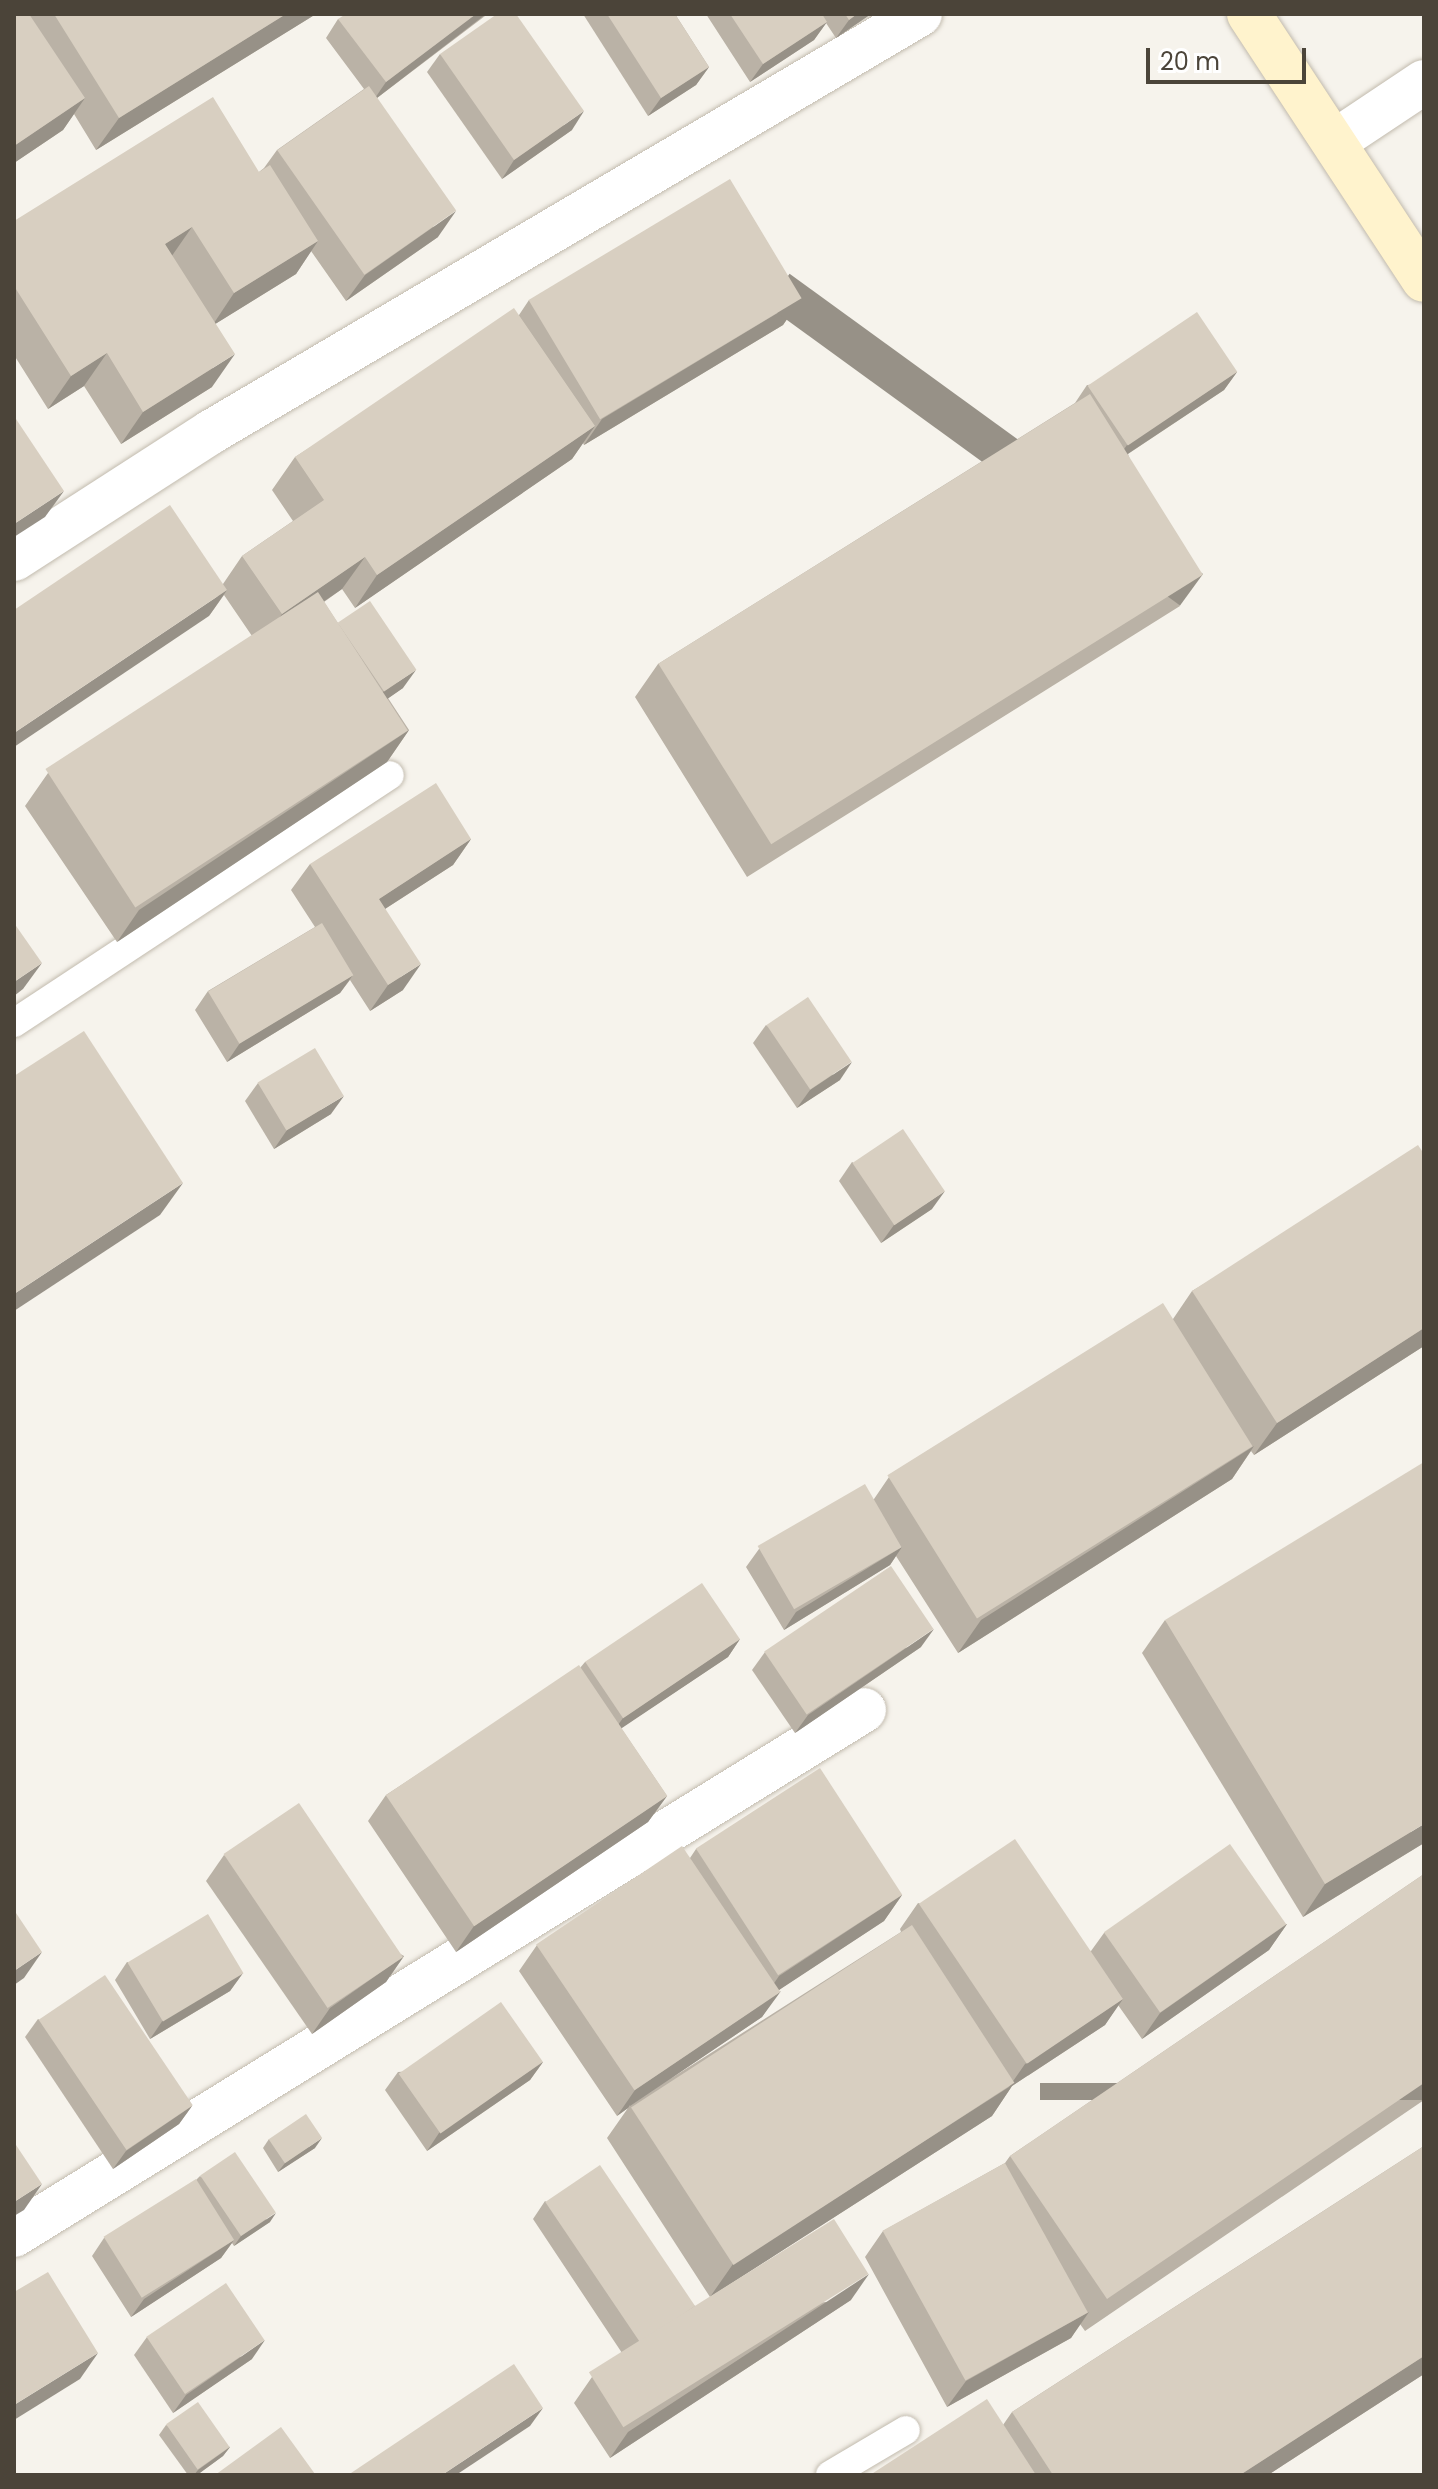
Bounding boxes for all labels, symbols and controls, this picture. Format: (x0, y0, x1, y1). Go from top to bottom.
scale bar (1150, 32, 1310, 82)
text: 20 m (1160, 45, 1220, 78)

